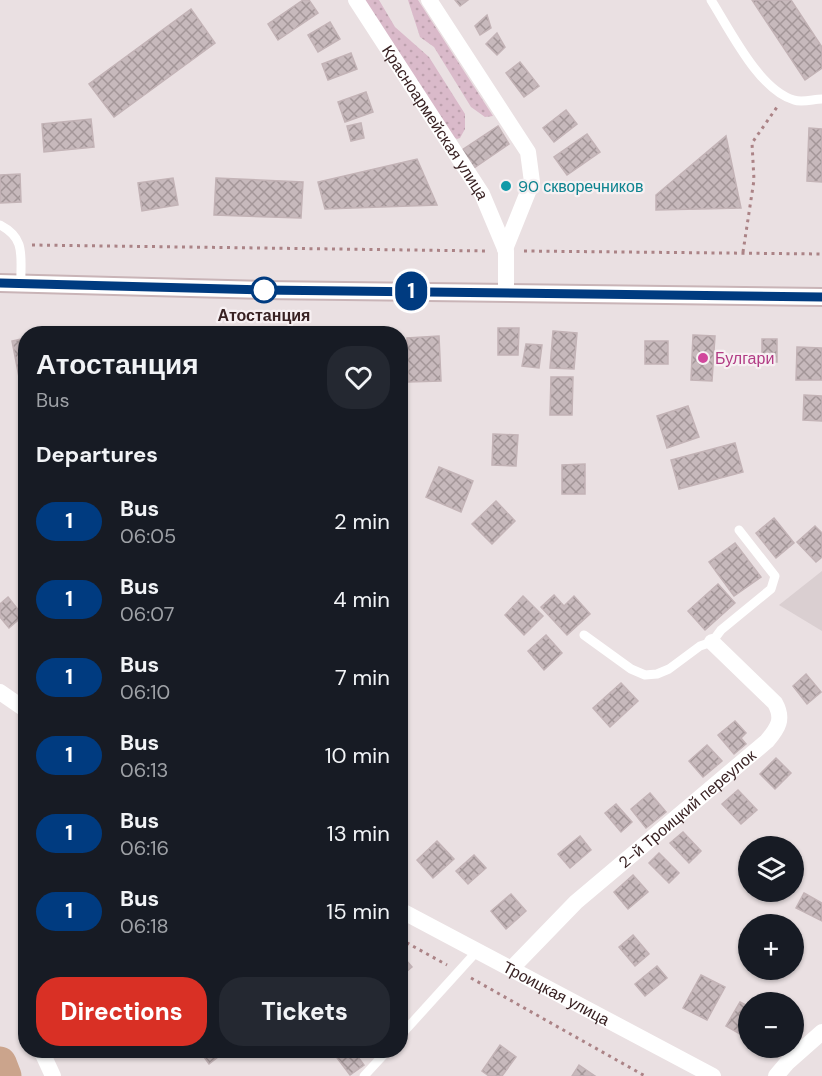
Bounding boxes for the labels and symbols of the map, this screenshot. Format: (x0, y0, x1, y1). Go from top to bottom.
street label: Красноармейская улица (377, 41, 493, 203)
place label: 90 скворечников (518, 176, 643, 197)
marker: 90 скворечников (499, 179, 513, 193)
line badge: 1 (392, 272, 430, 310)
marker: Атостанция (251, 277, 277, 303)
place label: Атостанция (218, 305, 310, 326)
place label: Булгари (715, 348, 774, 369)
marker: Булгари (696, 351, 710, 365)
street label: 2-й Троицкий переулок (614, 744, 761, 873)
street label: Троицкая улица (499, 956, 613, 1030)

